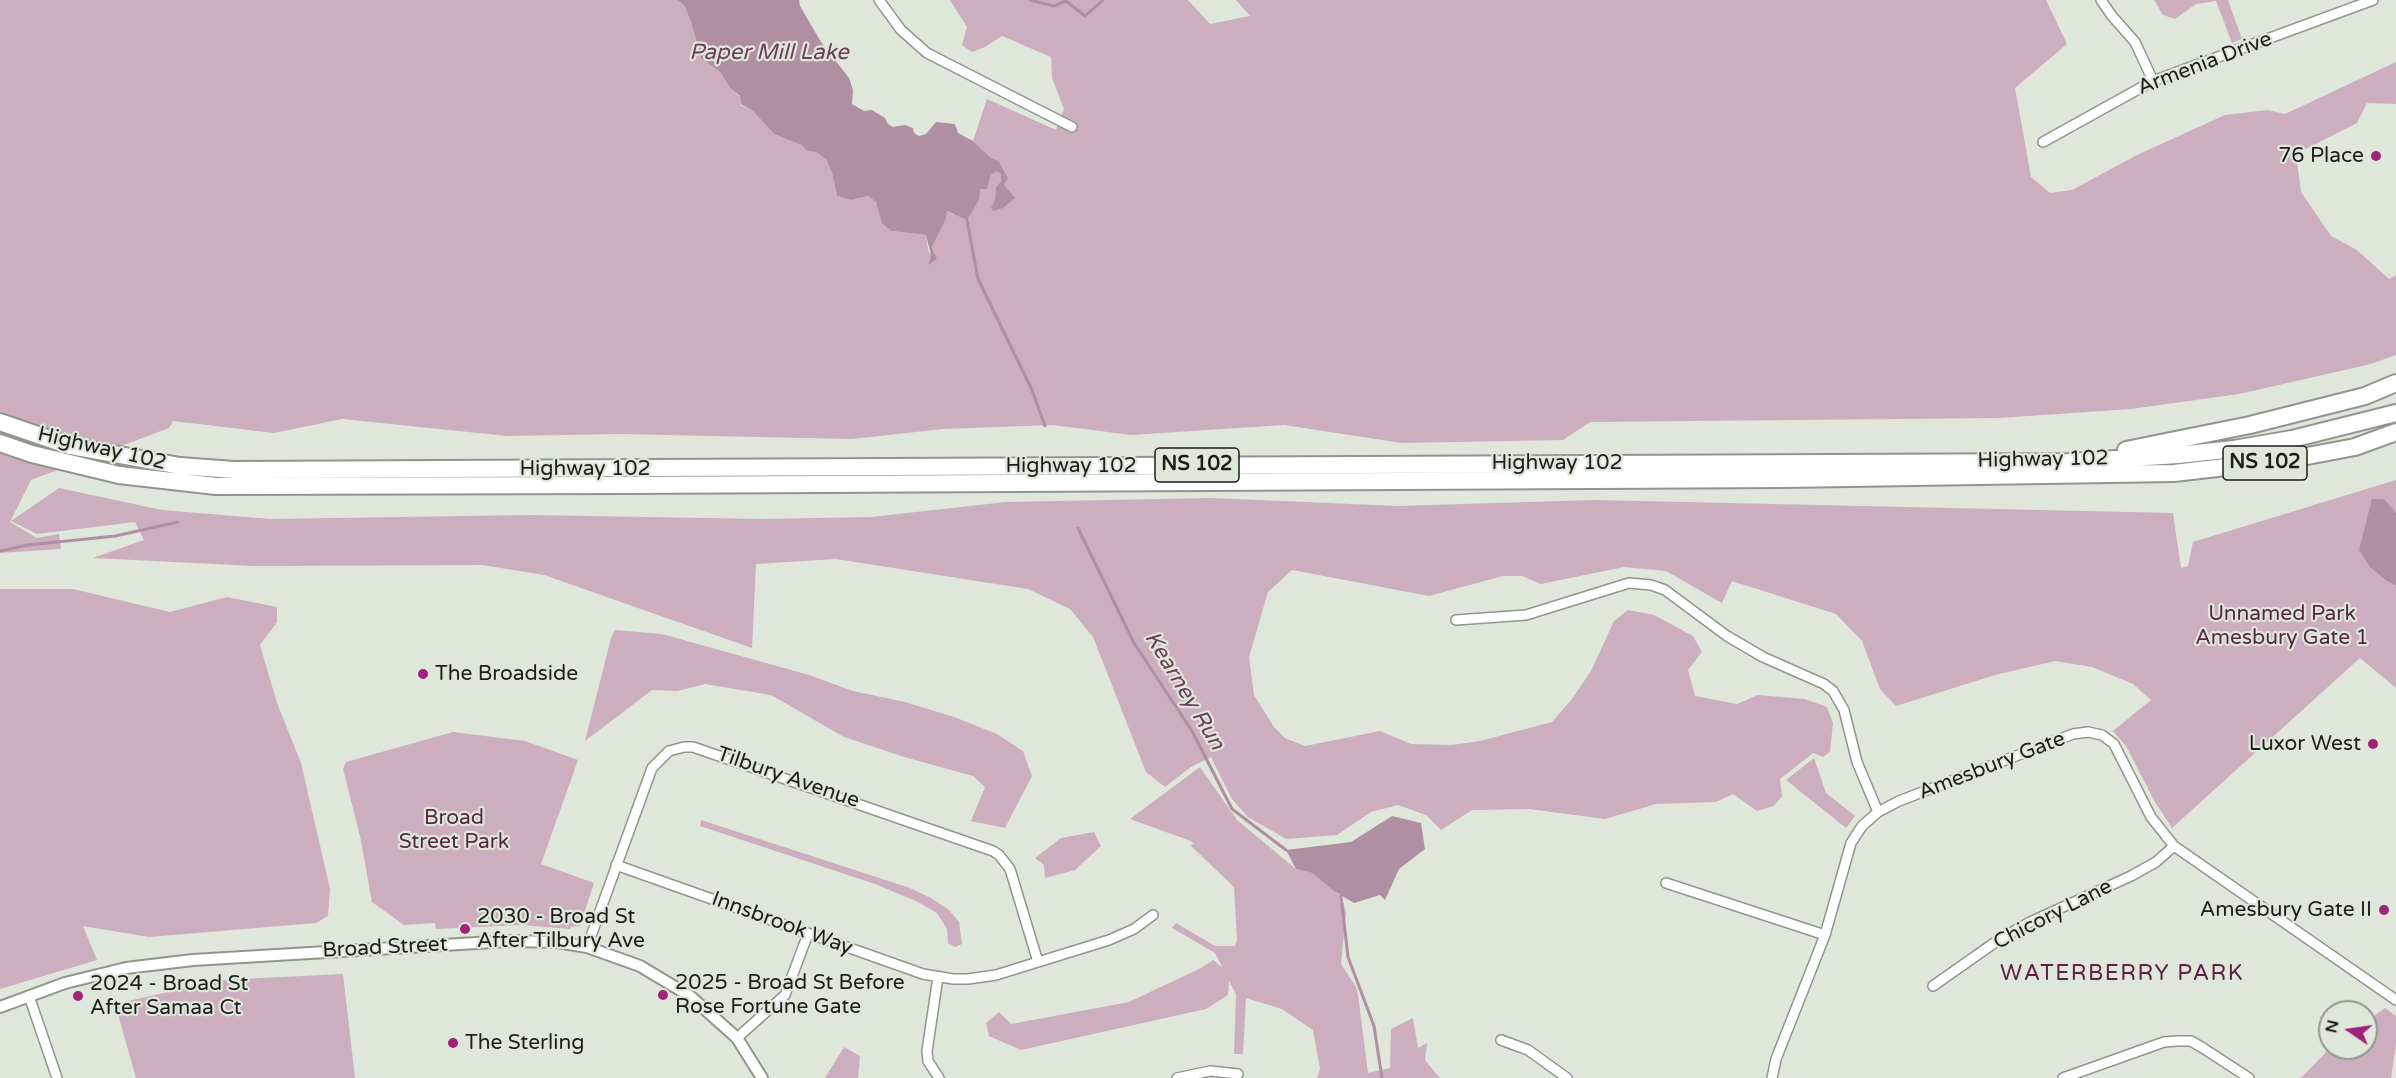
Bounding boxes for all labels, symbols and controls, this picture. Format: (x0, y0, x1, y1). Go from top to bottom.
street label: Armenia Drive (2134, 27, 2276, 101)
water label: Paper Mill Lake (689, 40, 849, 66)
place label: 76 Place (2278, 143, 2364, 169)
marker: 76 Place (2369, 149, 2383, 163)
street label: Highway 102 (35, 422, 169, 476)
street label: Highway 102 (1977, 446, 2109, 474)
road number: NS 102 (2223, 446, 2307, 480)
road number: NS 102 (1155, 448, 1239, 482)
street label: Highway 102 (1491, 450, 1623, 476)
street label: Highway 102 (1005, 453, 1137, 479)
street label: Highway 102 (519, 456, 651, 482)
park label: Unnamed Park Amesbury Gate 1 (2195, 601, 2369, 651)
water label: Kearney Run (1138, 627, 1230, 755)
place label: The Broadside (435, 661, 578, 687)
marker: The Broadside (416, 667, 430, 681)
street label: Amesbury Gate (1915, 726, 2069, 806)
place label: Luxor West (2249, 731, 2361, 757)
marker: Luxor West (2366, 737, 2380, 751)
street label: Tilbury Avenue (713, 742, 863, 814)
park label: Broad Street Park (399, 805, 509, 855)
street label: Chicory Lane (1989, 874, 2117, 956)
street label: Innsbrook Way (708, 887, 856, 961)
place label: Amesbury Gate II (2200, 897, 2372, 923)
marker: Amesbury Gate II (2377, 903, 2391, 917)
place label: 2030 - Broad St After Tilbury Ave (477, 904, 645, 954)
marker: 2030 - Broad St After Tilbury Ave (458, 922, 472, 936)
street label: Broad Street (322, 932, 448, 964)
district label: WATERBERRY PARK (2000, 961, 2244, 987)
place label: 2025 - Broad St Before Rose Fortune Gate (675, 970, 905, 1020)
place label: 2024 - Broad St After Samaa Ct (90, 971, 248, 1021)
marker: 2025 - Broad St Before Rose Fortune Gate (656, 988, 670, 1002)
marker: 2024 - Broad St After Samaa Ct (71, 989, 85, 1003)
north arrow (2318, 1000, 2378, 1060)
text: N (2321, 1018, 2344, 1035)
place label: The Sterling (465, 1030, 585, 1056)
marker: The Sterling (446, 1036, 460, 1050)

